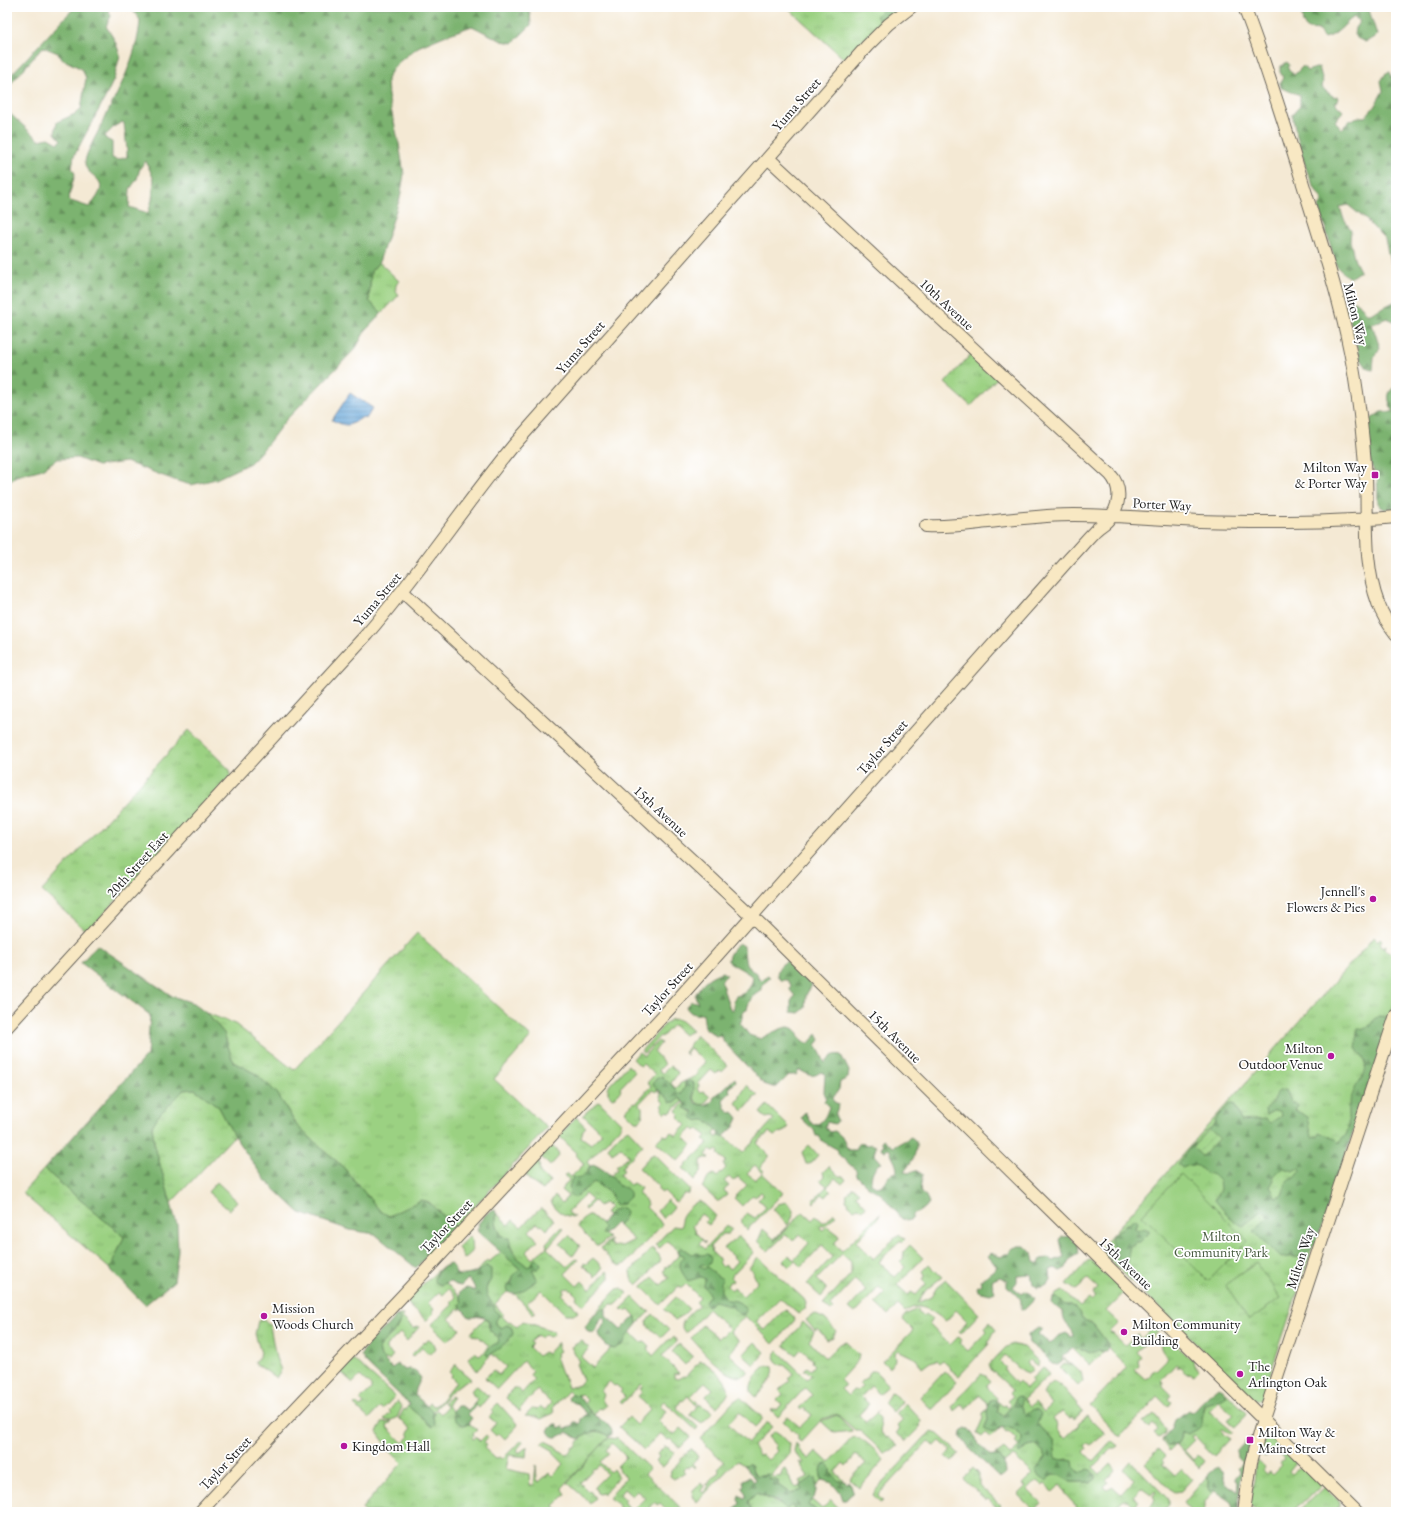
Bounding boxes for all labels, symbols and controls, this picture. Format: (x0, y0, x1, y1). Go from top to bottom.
street label: Yuma Street (768, 73, 825, 135)
street label: 10th Avenue (916, 274, 978, 334)
street label: Milton Way (1340, 281, 1373, 348)
street label: Yuma Street (552, 316, 609, 378)
place label: Milton Way & Porter Way (1295, 458, 1368, 492)
marker: Milton Way & Porter Way (1370, 470, 1380, 480)
street label: Porter Way (1132, 493, 1193, 515)
street label: Yuma Street (349, 568, 405, 630)
street label: Taylor Street (853, 715, 911, 779)
street label: 15th Avenue (630, 781, 692, 841)
street label: 20th Street East (102, 827, 172, 901)
place label: Jennell's Flowers & Pies (1287, 882, 1365, 916)
marker: Jennell's Flowers & Pies (1368, 894, 1378, 904)
street label: Taylor Street (638, 957, 697, 1020)
street label: 15th Avenue (865, 1006, 926, 1067)
place label: Milton Outdoor Venue (1238, 1039, 1324, 1073)
marker: Milton Outdoor Venue (1326, 1051, 1336, 1061)
street label: Taylor Street (416, 1195, 476, 1257)
street label: Milton Way (1282, 1224, 1319, 1291)
park label: Milton Community Park (1174, 1227, 1268, 1261)
street label: 15th Avenue (1095, 1233, 1157, 1293)
place label: Mission Woods Church (272, 1299, 354, 1333)
marker: Mission Woods Church (259, 1311, 269, 1321)
place label: Milton Community Building (1132, 1315, 1241, 1349)
marker: Milton Community Building (1119, 1327, 1129, 1337)
place label: The Arlington Oak (1247, 1357, 1327, 1391)
marker: The Arlington Oak (1235, 1369, 1245, 1379)
place label: Milton Way & Maine Street (1258, 1423, 1336, 1457)
street label: Taylor Street (195, 1432, 255, 1494)
marker: Milton Way & Maine Street (1245, 1435, 1255, 1445)
place label: Kingdom Hall (352, 1437, 430, 1455)
marker: Kingdom Hall (339, 1441, 349, 1451)

